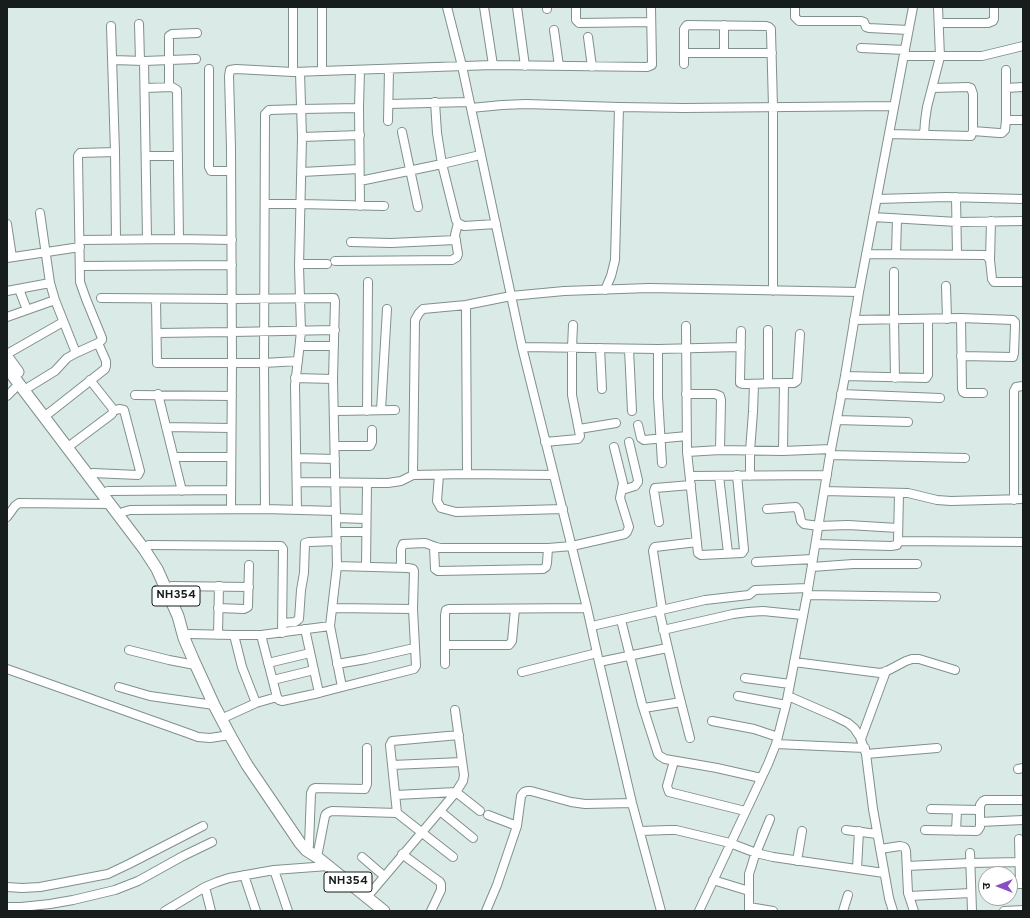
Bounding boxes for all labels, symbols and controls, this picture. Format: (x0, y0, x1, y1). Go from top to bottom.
road number: NH354 (152, 586, 200, 606)
north arrow (978, 866, 1018, 906)
road number: NH354 (324, 872, 372, 892)
text: उ (980, 883, 994, 889)

